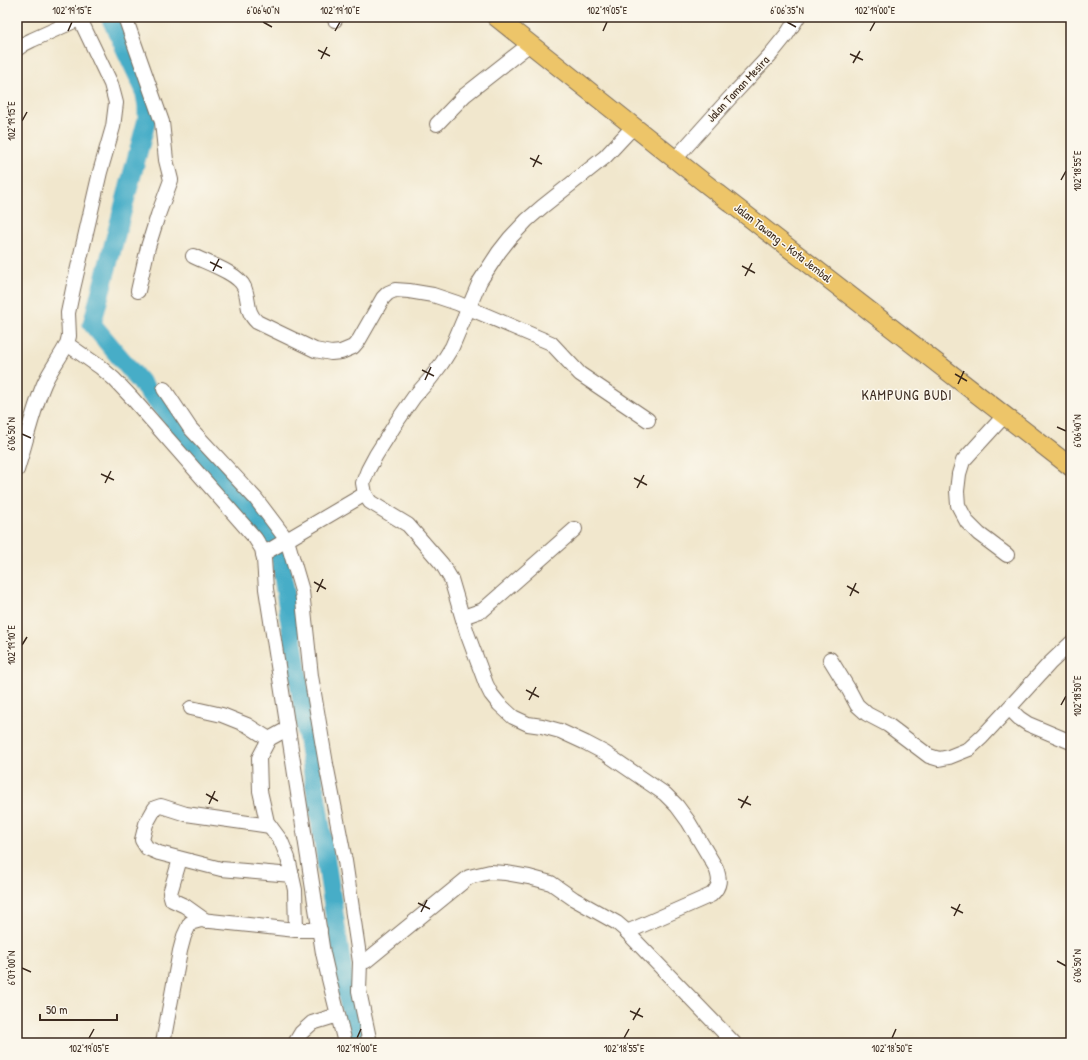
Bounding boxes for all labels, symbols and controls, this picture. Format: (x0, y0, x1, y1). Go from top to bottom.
text: 102°19'15"E (52, 4, 92, 17)
text: 6°06'40"N (247, 4, 280, 17)
text: 102°19'10"E (320, 4, 360, 17)
text: 102°19'05"E (587, 4, 628, 17)
text: 6°06'35"N (770, 4, 804, 17)
text: 102°19'00"E (855, 4, 896, 17)
street label: Jalan Taman Mesira (702, 52, 773, 126)
text: 102°19'15"E (5, 101, 18, 141)
text: 102°18'55"E (1071, 150, 1084, 191)
street label: Jalan Tawang - Kota Jembal (731, 199, 836, 287)
district label: KAMPUNG BUDI (861, 385, 953, 404)
text: 6°06'40"N (1071, 415, 1084, 448)
text: 6°06'50"N (5, 417, 18, 451)
text: 102°19'10"E (5, 625, 18, 665)
text: 102°18'50"E (1071, 675, 1084, 716)
text: 6°06'50"N (1071, 949, 1084, 983)
text: 6°07'00"N (5, 951, 18, 985)
scale bar (40, 996, 117, 1022)
text: 50 m (46, 1001, 67, 1018)
text: 102°19'05"E (69, 1042, 110, 1055)
text: 102°19'00"E (337, 1042, 378, 1055)
text: 102°18'55"E (604, 1042, 645, 1055)
text: 102°18'50"E (872, 1042, 913, 1055)

